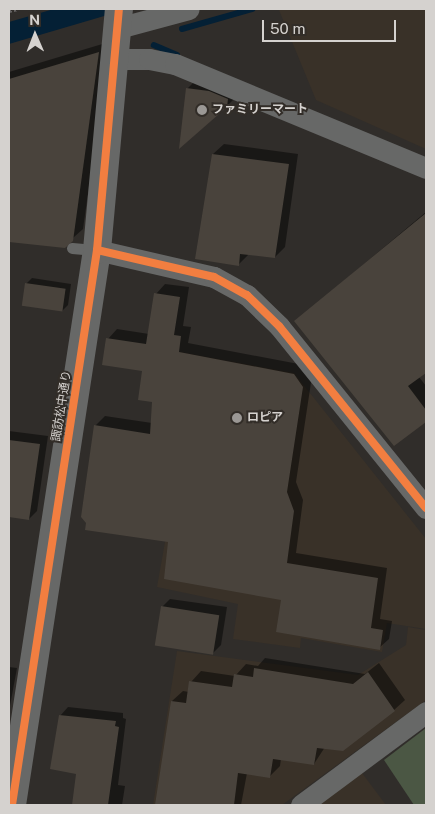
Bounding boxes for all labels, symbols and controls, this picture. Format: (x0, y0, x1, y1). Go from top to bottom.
north arrow (10, 10, 60, 60)
scale bar (265, 10, 399, 42)
text: N (29, 12, 40, 28)
text: 50 m (270, 20, 305, 37)
place label: ファミリーマート (212, 103, 308, 117)
marker: ファミリーマート (196, 104, 208, 116)
street label: 諏訪松中通り (49, 369, 75, 443)
place label: ロピア (247, 411, 283, 425)
marker: ロピア (231, 412, 243, 424)

